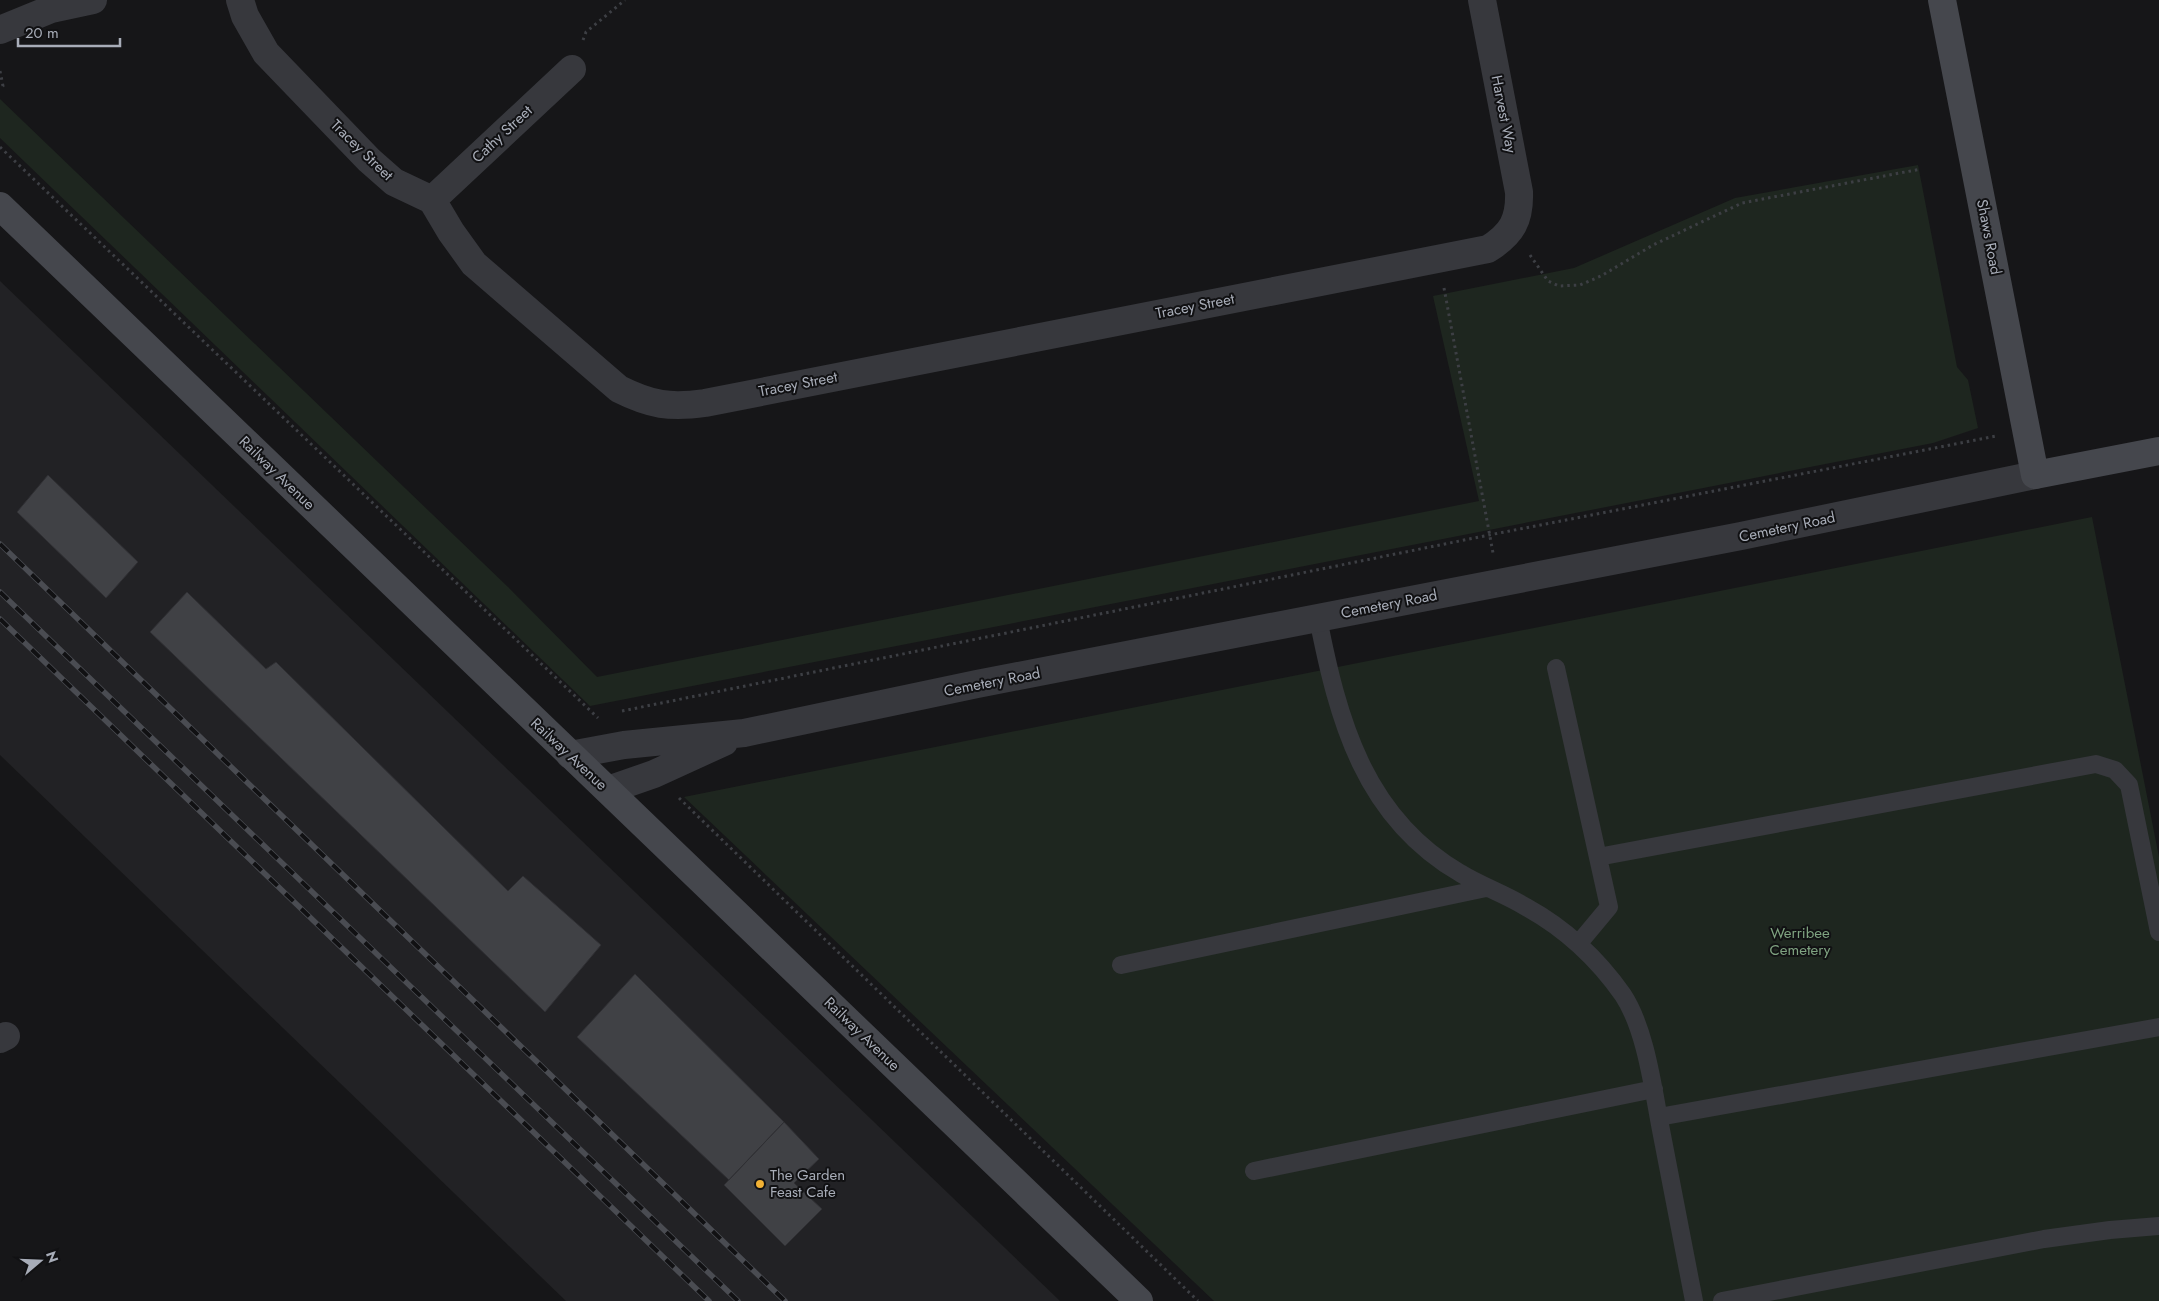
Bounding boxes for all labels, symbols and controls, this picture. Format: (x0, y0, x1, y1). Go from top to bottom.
scale bar (18, 15, 120, 47)
text: 20 m (25, 22, 59, 44)
street label: Harvest Way (1486, 73, 1522, 155)
street label: Cathy Street (467, 100, 538, 168)
street label: Tracey Street (326, 114, 399, 186)
street label: Shaws Road (1971, 197, 2007, 277)
street label: Tracey Street (1154, 288, 1237, 324)
street label: Tracey Street (757, 366, 840, 402)
street label: Railway Avenue (234, 431, 320, 515)
street label: Cemetery Road (1737, 506, 1837, 548)
street label: Cemetery Road (1339, 584, 1439, 624)
street label: Cemetery Road (942, 662, 1042, 702)
street label: Railway Avenue (526, 712, 613, 796)
park label: Werribee Cemetery (1770, 922, 1831, 961)
street label: Railway Avenue (819, 992, 905, 1076)
place label: The Garden Feast Cafe (770, 1164, 845, 1203)
marker: The Garden Feast Cafe (754, 1178, 766, 1190)
north arrow (15, 1236, 65, 1286)
text: N (41, 1248, 64, 1265)

